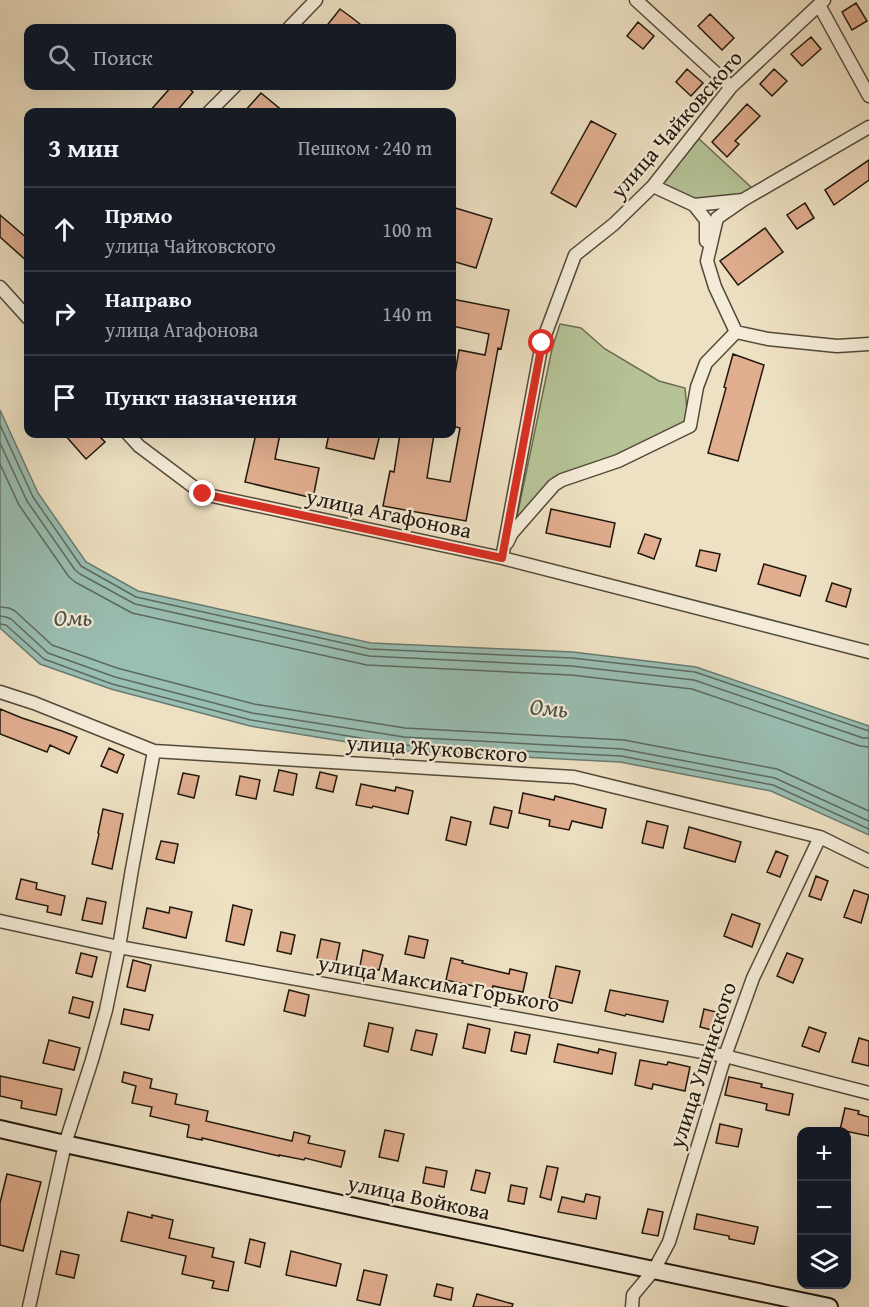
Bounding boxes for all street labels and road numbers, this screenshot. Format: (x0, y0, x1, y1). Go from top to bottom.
street label: улица Чайковского (602, 43, 750, 206)
street label: улица Агафонова (302, 480, 475, 546)
street label: улица Жуковского (344, 726, 529, 770)
street label: улица Максима Горького (315, 946, 562, 1020)
street label: улица Ушинского (660, 978, 744, 1153)
street label: улица Войкова (344, 1166, 494, 1228)

